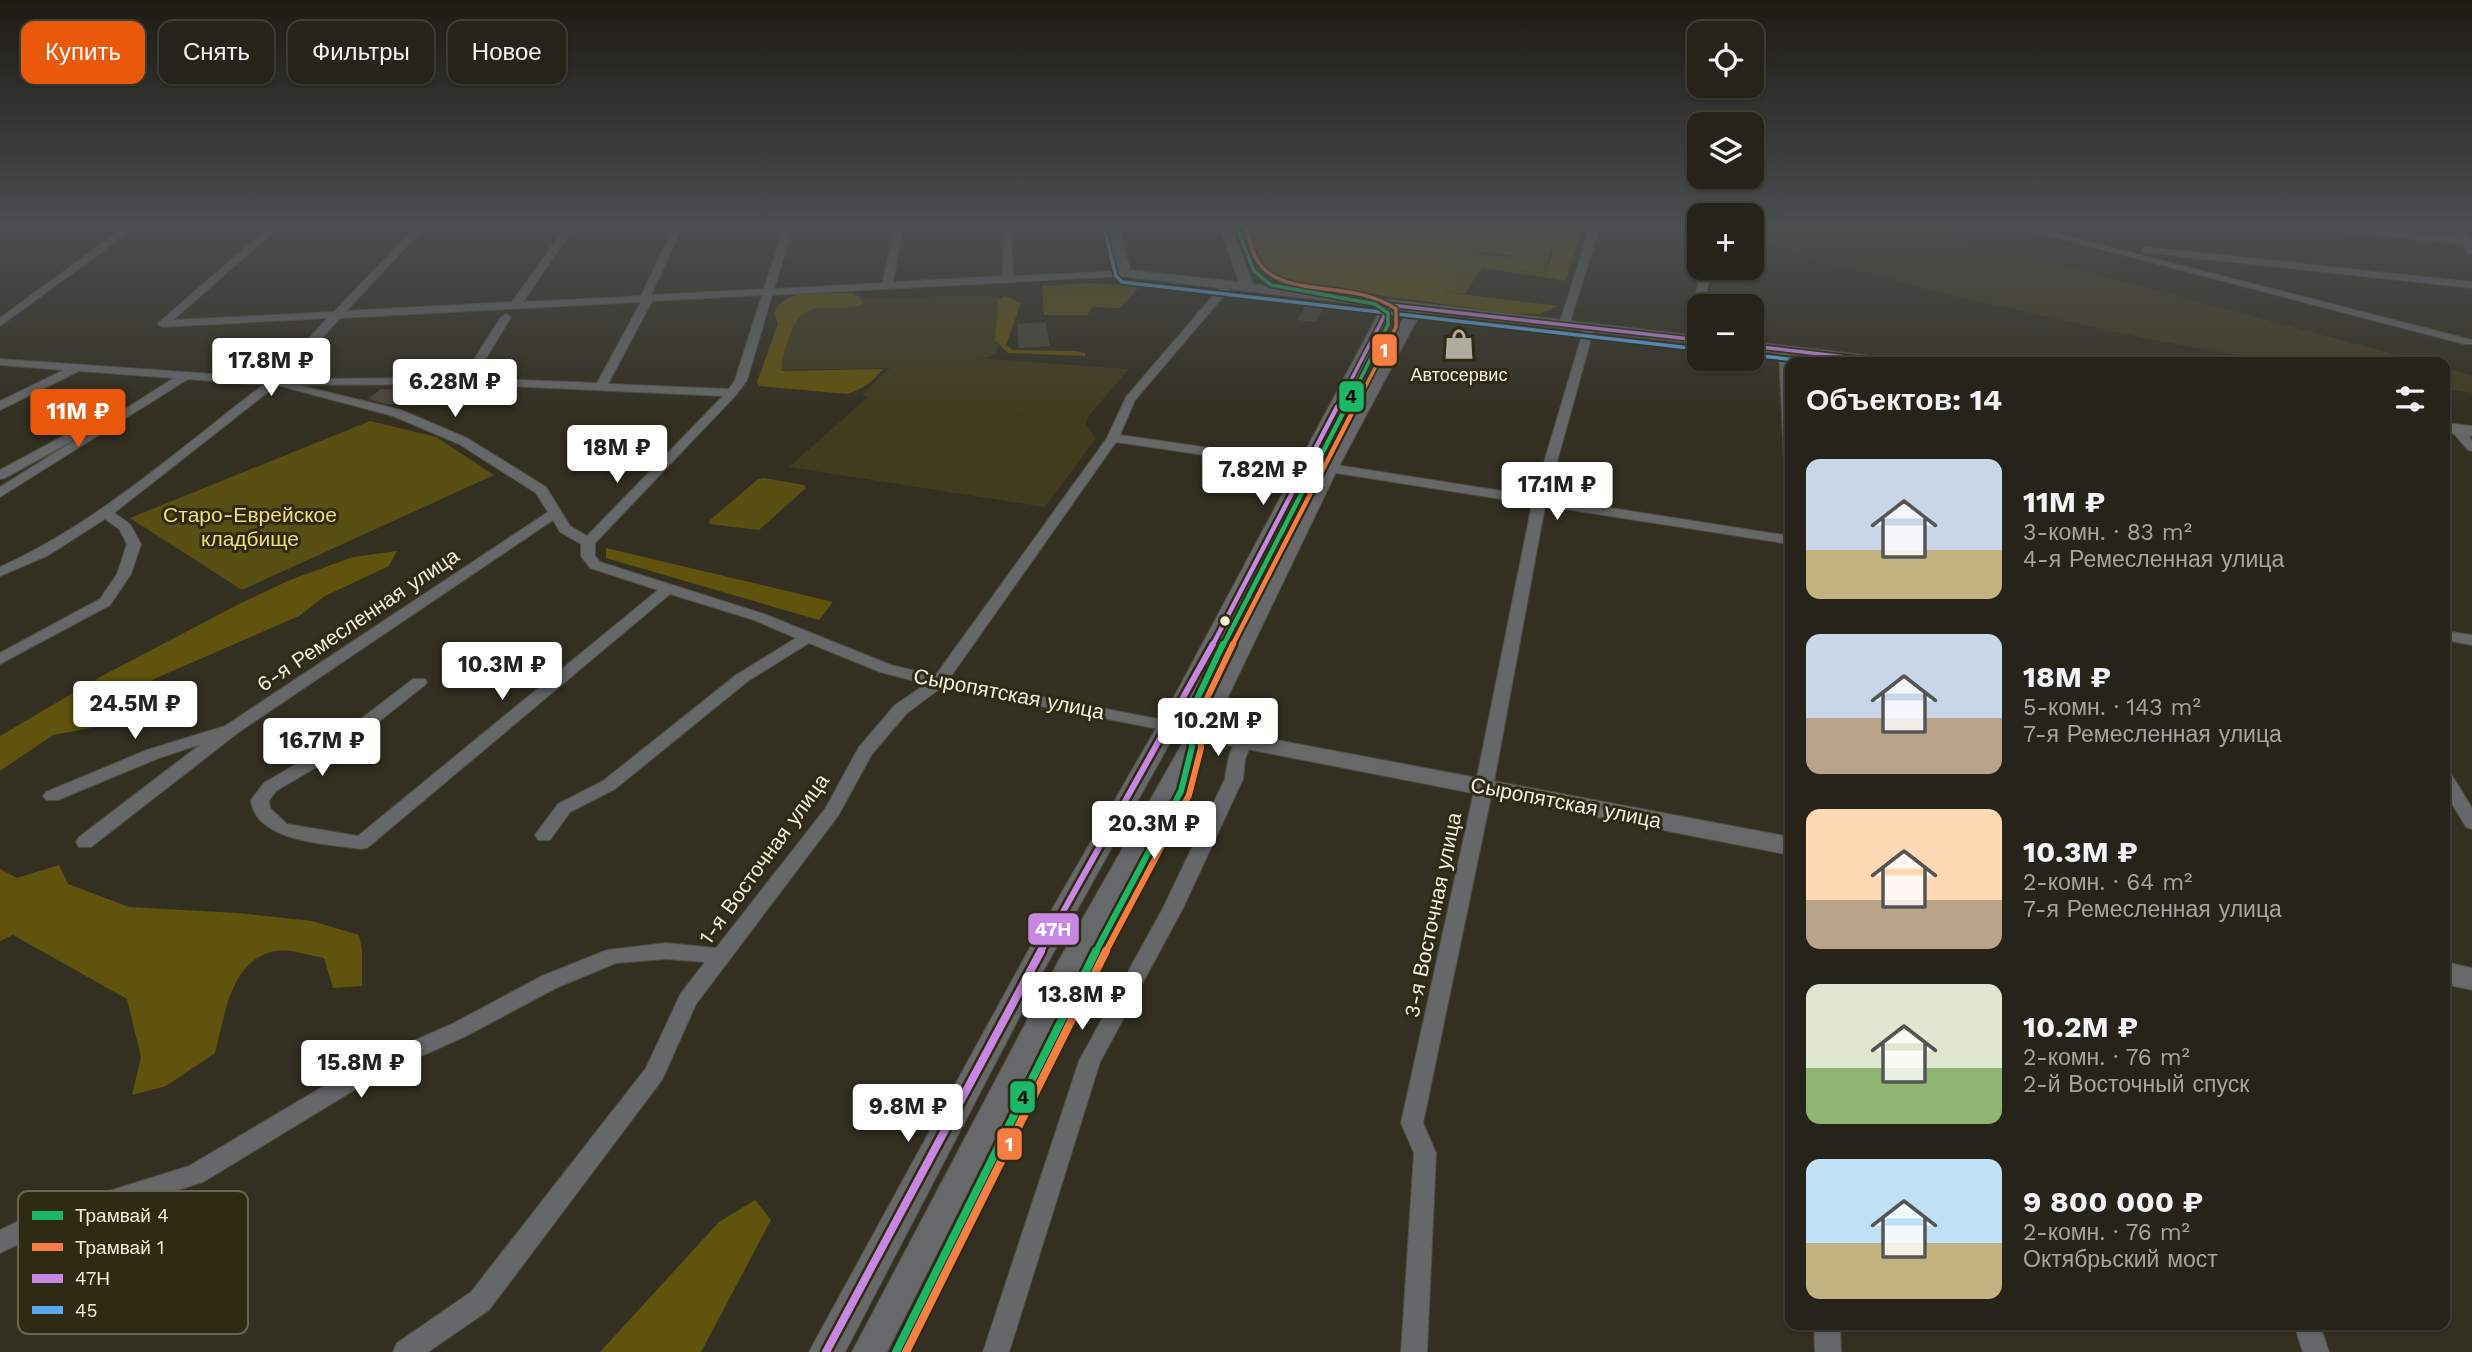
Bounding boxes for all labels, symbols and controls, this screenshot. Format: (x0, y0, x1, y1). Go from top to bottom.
chip: Купить (21, 21, 145, 84)
chip: Снять (159, 21, 274, 84)
chip: Фильтры (288, 21, 434, 84)
chip: Новое (448, 21, 566, 84)
map controls (1687, 21, 1764, 371)
button: locate (1687, 21, 1764, 98)
button: layers (1687, 112, 1764, 189)
button: + (1687, 203, 1764, 280)
button: − (1687, 294, 1764, 371)
shop icon: Автосервис (1442, 327, 1476, 361)
line badge: 1 (1371, 333, 1398, 367)
pin: 17.8M ₽ (206, 338, 336, 398)
text: 1 (1380, 339, 1388, 362)
text: 17.8M ₽ (228, 347, 314, 374)
pin: 6.28M ₽ (390, 360, 520, 419)
place label: Автосервис (1411, 364, 1507, 385)
text: 6.28M ₽ (409, 368, 501, 395)
line badge: 4 (1338, 380, 1365, 413)
icon: filters (2391, 380, 2429, 418)
text: Объектов: 14 (1806, 382, 2002, 417)
text: 4 (1345, 385, 1357, 408)
pin: 11M ₽ (29, 390, 127, 449)
text: 11M ₽ (46, 398, 110, 425)
pin: 18M ₽ (568, 426, 666, 485)
text: 18M ₽ (583, 434, 651, 461)
pin: 7.82M ₽ (1198, 448, 1328, 507)
text: 7.82M ₽ (1218, 456, 1308, 483)
pin: 17.1M ₽ (1492, 462, 1622, 522)
text: 17.1M ₽ (1518, 471, 1596, 498)
text: 11M ₽ (2023, 484, 2105, 519)
icon: home (1862, 487, 1946, 571)
park label: Старо-Еврейское кладбище (163, 502, 337, 551)
text: 3-комн. · 83 m² (2023, 519, 2192, 546)
street label: 6-я Ремесленная улица (252, 542, 464, 697)
text: 4-я Ремесленная улица (2023, 546, 2284, 573)
unlabelled marker (1218, 614, 1232, 628)
pin: 10.3M ₽ (437, 642, 567, 702)
text: 10.3M ₽ (458, 651, 546, 678)
text: 18M ₽ (2023, 659, 2111, 694)
icon: home (1862, 662, 1946, 746)
street label: Сыропятская улица (912, 663, 1107, 724)
pin: 24.5M ₽ (70, 682, 200, 741)
text: 24.5M ₽ (89, 690, 181, 717)
text: 5-комн. · 143 m² (2023, 694, 2201, 721)
pin: 10.2M ₽ (1153, 698, 1283, 758)
text: 10.2M ₽ (1174, 707, 1262, 734)
pin: 16.7M ₽ (257, 718, 387, 778)
text: 7-я Ремесленная улица (2023, 721, 2282, 748)
text: 16.7M ₽ (279, 727, 365, 754)
street label: 1-я Восточная улица (693, 768, 834, 949)
street label: Сыропятская улица (1469, 772, 1664, 833)
pin: 20.3M ₽ (1089, 802, 1219, 861)
text: 20.3M ₽ (1108, 810, 1200, 837)
street label: 3-я Восточная улица (1399, 810, 1467, 1020)
text: 10.3M ₽ (2023, 834, 2138, 869)
icon: home (1862, 837, 1946, 921)
text: 2-комн. · 64 m² (2023, 869, 2193, 896)
text: 7-я Ремесленная улица (2023, 896, 2282, 923)
line badge: 47Н (1027, 912, 1080, 946)
text: 47Н (1035, 918, 1071, 941)
pin: 13.8M ₽ (1017, 972, 1147, 1032)
text: 13.8M ₽ (1038, 981, 1126, 1008)
text: 10.2M ₽ (2023, 1009, 2138, 1044)
icon: home (1862, 1012, 1946, 1096)
pin: 15.8M ₽ (296, 1040, 426, 1100)
text: 2-комн. · 76 m² (2023, 1044, 2190, 1071)
text: 15.8M ₽ (317, 1049, 405, 1076)
text: 2-й Восточный спуск (2023, 1071, 2249, 1098)
line badge: 4 (1009, 1080, 1036, 1114)
pin: 9.8M ₽ (851, 1084, 965, 1144)
text: 4 (1017, 1086, 1029, 1109)
text: 9.8M ₽ (869, 1093, 947, 1120)
line badge: 1 (996, 1127, 1023, 1161)
text: 1 (1005, 1133, 1013, 1156)
text: 9 800 000 ₽ (2023, 1184, 2203, 1219)
icon: home (1862, 1187, 1946, 1271)
legend (18, 1191, 248, 1334)
text: Трамвай 4 (75, 1204, 169, 1227)
text: 2-комн. · 76 m² (2023, 1219, 2190, 1246)
text: Трамвай 1 (75, 1236, 164, 1259)
text: Октябрьский мост (2023, 1246, 2218, 1273)
text: 47Н (75, 1267, 110, 1290)
text: 45 (75, 1299, 98, 1322)

